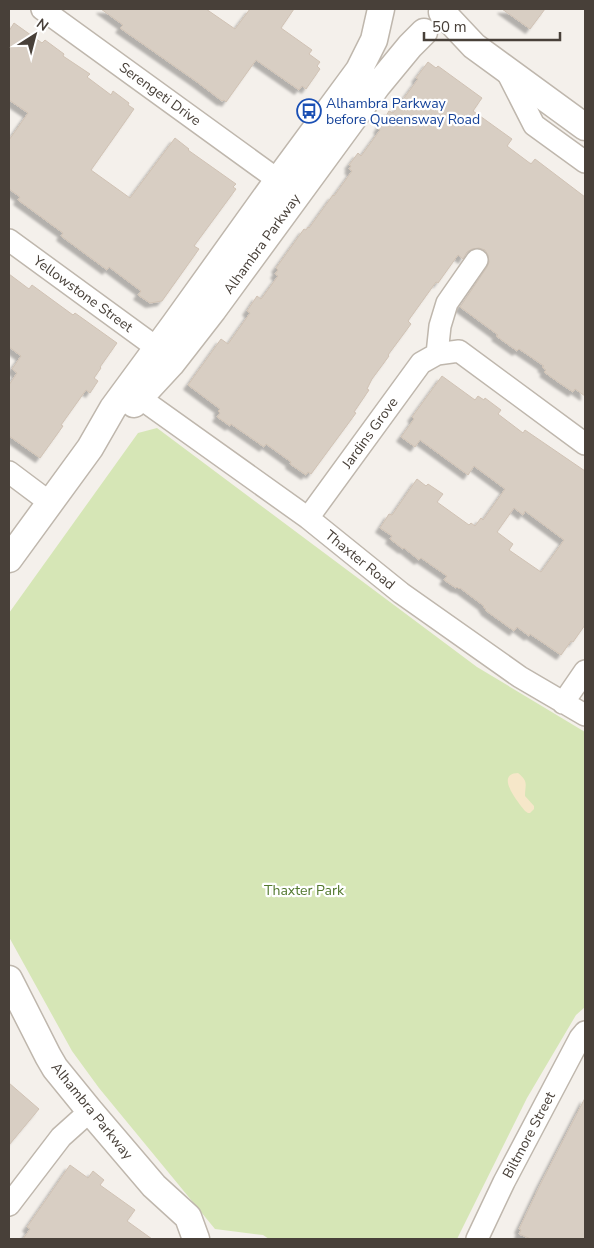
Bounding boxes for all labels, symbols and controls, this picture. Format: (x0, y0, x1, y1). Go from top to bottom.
north arrow (10, 10, 60, 60)
scale bar (424, 10, 560, 42)
text: N (33, 14, 52, 36)
text: 50 m (432, 17, 467, 37)
street label: Serengeti Drive (115, 58, 205, 130)
place label: Alhambra Parkway before Queensway Road (326, 94, 480, 129)
bus stop icon: Alhambra Parkway before Queensway Road (296, 98, 322, 124)
street label: Alhambra Parkway (219, 189, 305, 298)
street label: Yellowstone Street (29, 251, 137, 337)
street label: Jardins Grove (337, 393, 402, 473)
street label: Thaxter Road (321, 526, 399, 594)
park label: Thaxter Park (264, 881, 345, 900)
street label: Alhambra Parkway (47, 1058, 138, 1164)
street label: Biltmore Street (498, 1088, 560, 1182)

